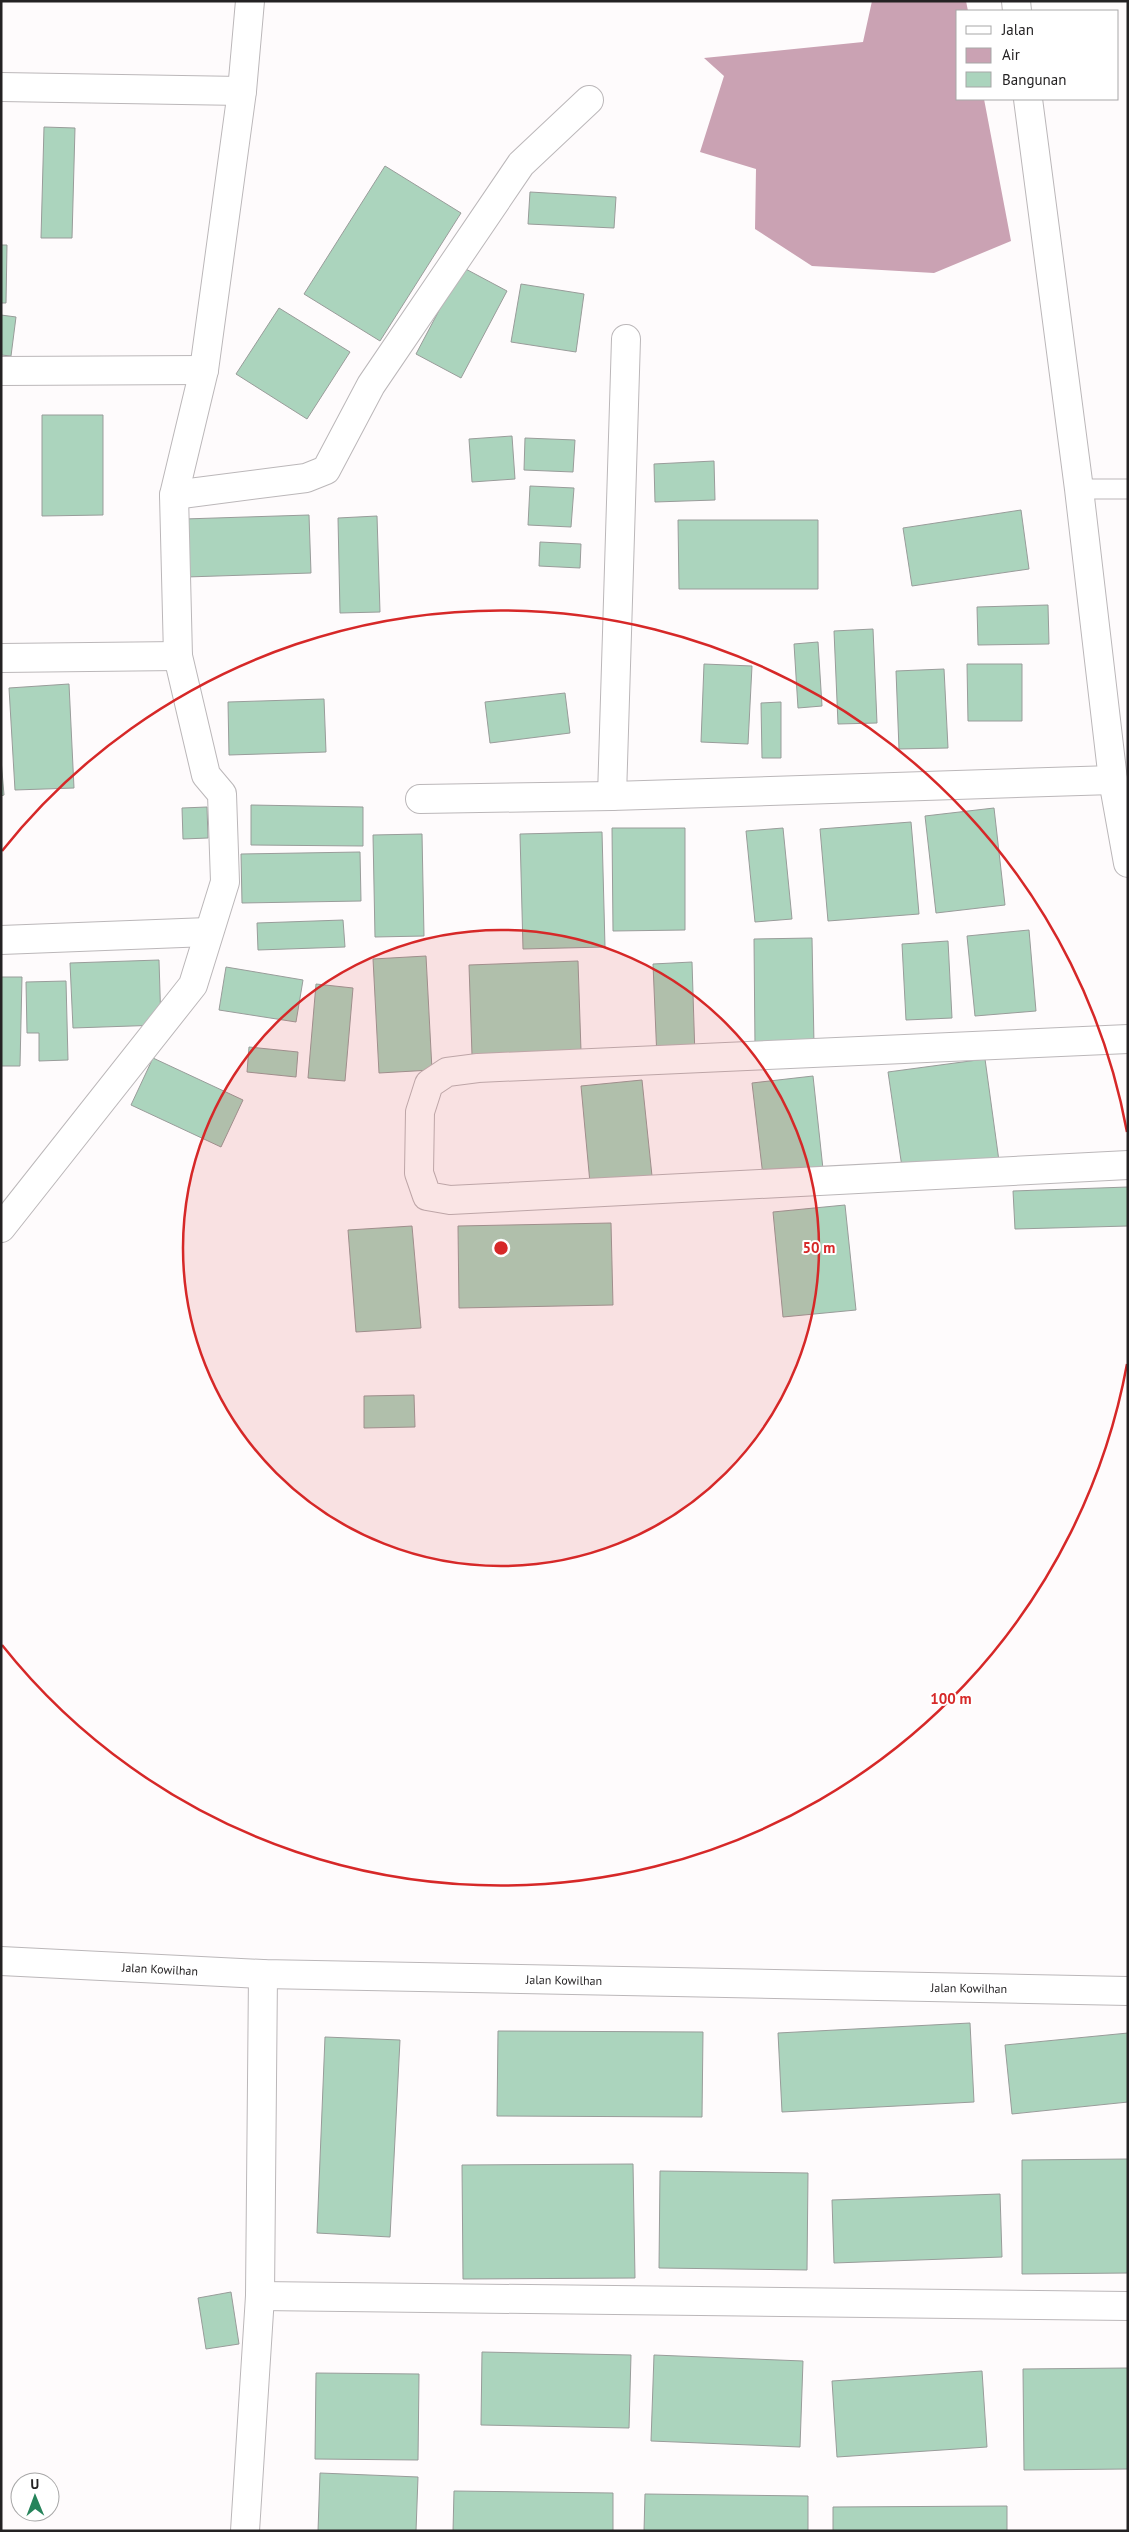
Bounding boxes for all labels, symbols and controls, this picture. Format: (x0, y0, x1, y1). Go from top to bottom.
legend (956, 10, 1119, 100)
text: Jalan (1001, 20, 1034, 39)
text: Air (1002, 45, 1020, 64)
text: Bangunan (1002, 70, 1066, 89)
text: 50 m (803, 1238, 835, 1257)
centre of rings (492, 1239, 510, 1257)
text: 100 m (930, 1689, 972, 1708)
street label: Jalan Kowilhan (120, 1959, 199, 1978)
street label: Jalan Kowilhan (525, 1972, 602, 1988)
street label: Jalan Kowilhan (930, 1980, 1007, 1996)
north arrow (10, 2472, 60, 2522)
text: U (30, 2475, 39, 2493)

